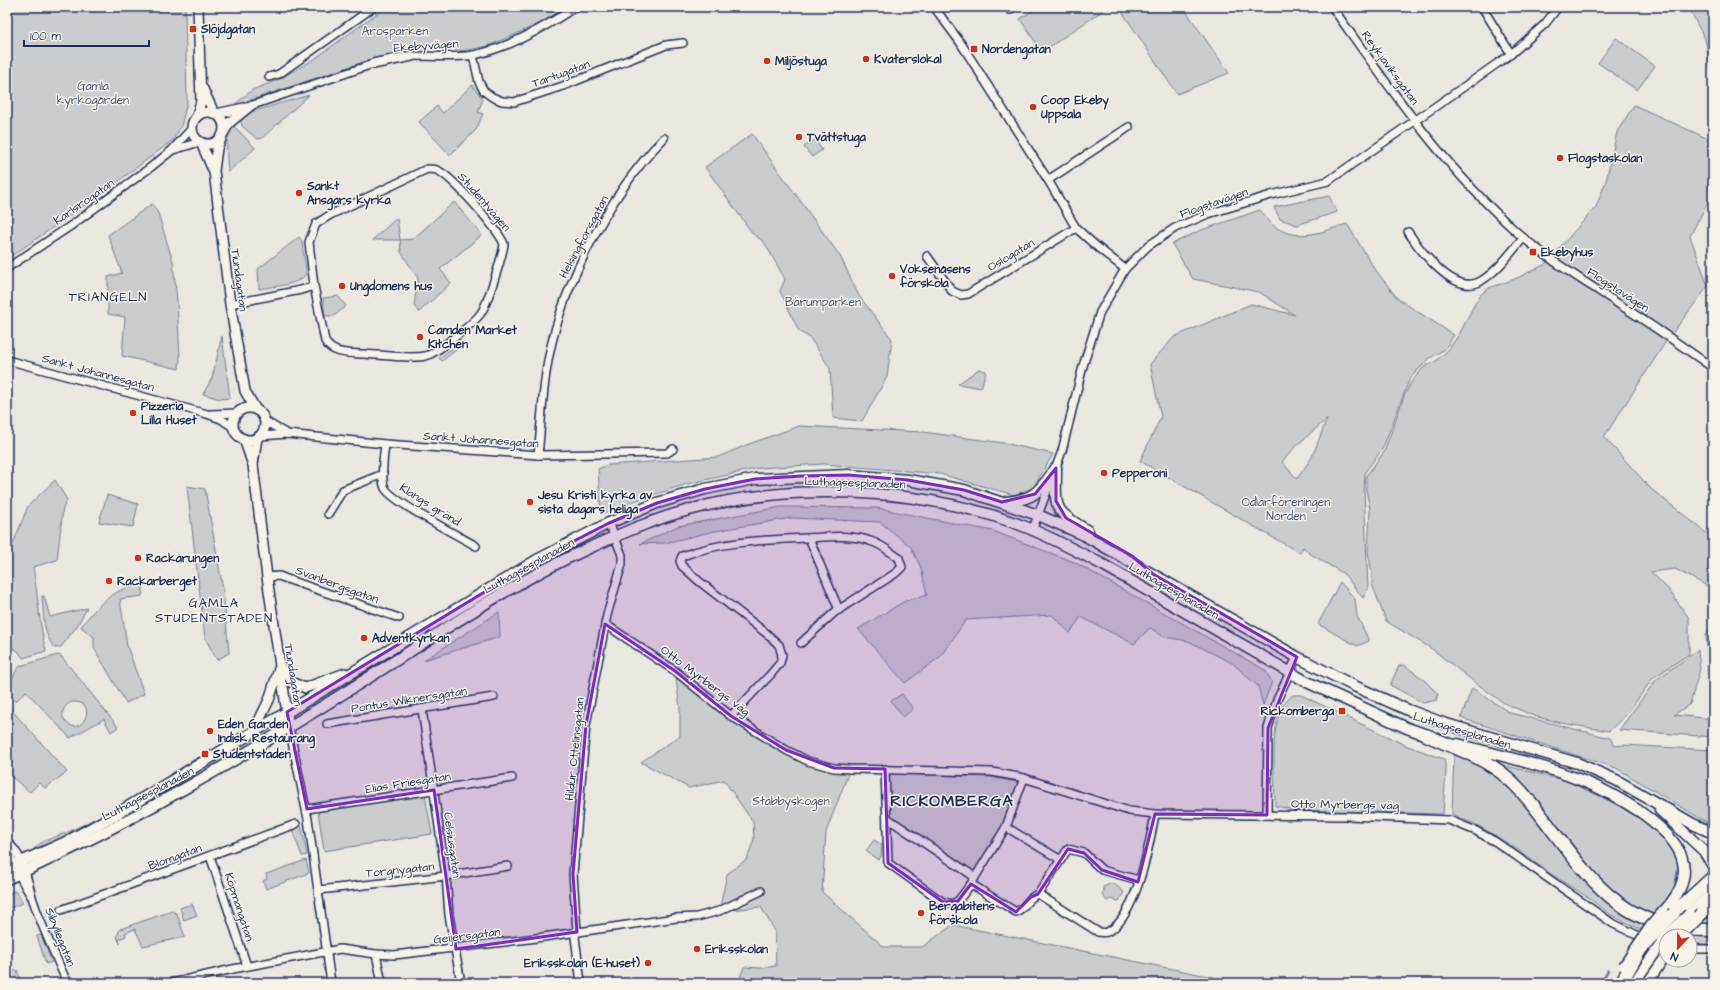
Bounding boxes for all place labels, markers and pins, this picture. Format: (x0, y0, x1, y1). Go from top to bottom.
place label: Slöjdgatan (200, 21, 255, 40)
marker: Slöjdgatan (188, 24, 198, 34)
place label: Nordengatan (982, 41, 1051, 60)
marker: Nordengatan (969, 44, 979, 54)
place label: Kvaterslokal (874, 51, 942, 68)
place label: Miljöstuga (775, 53, 828, 72)
marker: Kvaterslokal (861, 54, 871, 64)
marker: Miljöstuga (762, 56, 772, 66)
place label: Coop Ekeby Uppsala (1040, 92, 1109, 124)
marker: Coop Ekeby Uppsala (1028, 102, 1038, 112)
place label: Tvättstuga (806, 129, 867, 148)
marker: Tvättstuga (794, 132, 804, 142)
place label: Flogstaskolan (1568, 150, 1642, 169)
marker: Flogstaskolan (1555, 153, 1565, 163)
place label: Sankt Ansgars kyrka (306, 178, 391, 211)
marker: Sankt Ansgars kyrka (294, 188, 304, 198)
place label: Ekebyhus (1541, 244, 1593, 262)
marker: Ekebyhus (1528, 247, 1538, 257)
place label: Voksenåsens förskola (899, 261, 971, 292)
marker: Voksenåsens förskola (887, 271, 897, 281)
place label: Ungdomens hus (349, 278, 433, 297)
marker: Ungdomens hus (337, 281, 347, 291)
place label: Camden Market Kitchen (428, 322, 517, 353)
marker: Camden Market Kitchen (415, 332, 425, 342)
place label: Pizzeria Lilla Huset (141, 398, 197, 429)
marker: Pizzeria Lilla Huset (128, 408, 138, 418)
place label: Pepperoni (1112, 465, 1167, 483)
marker: Pepperoni (1099, 468, 1109, 478)
place label: Jesu Kristi kyrka av sista dagars heliga (537, 487, 653, 520)
marker: Jesu Kristi kyrka av sista dagars heliga (525, 497, 535, 507)
place label: Rackarungen (146, 550, 219, 569)
marker: Rackarungen (133, 553, 143, 563)
place label: Rackarberget (117, 573, 197, 592)
marker: Rackarberget (104, 576, 114, 586)
place label: Adventkyrkan (372, 630, 449, 648)
marker: Adventkyrkan (359, 633, 369, 643)
place label: Rickomberga (1260, 703, 1335, 722)
marker: Rickomberga (1337, 706, 1347, 716)
place label: Eden Garden Indisk Restaurang (218, 716, 316, 749)
marker: Eden Garden Indisk Restaurang (205, 726, 215, 736)
place label: Studentstaden (212, 746, 291, 763)
marker: Studentstaden (200, 749, 210, 759)
place label: Bergabitens förskola (928, 898, 995, 929)
marker: Bergabitens förskola (916, 908, 926, 918)
place label: Eriksskolan (705, 941, 768, 958)
marker: Eriksskolan (692, 944, 702, 954)
place label: Eriksskolan (E-huset) (524, 955, 641, 972)
marker: Eriksskolan (E-huset) (643, 958, 653, 968)

